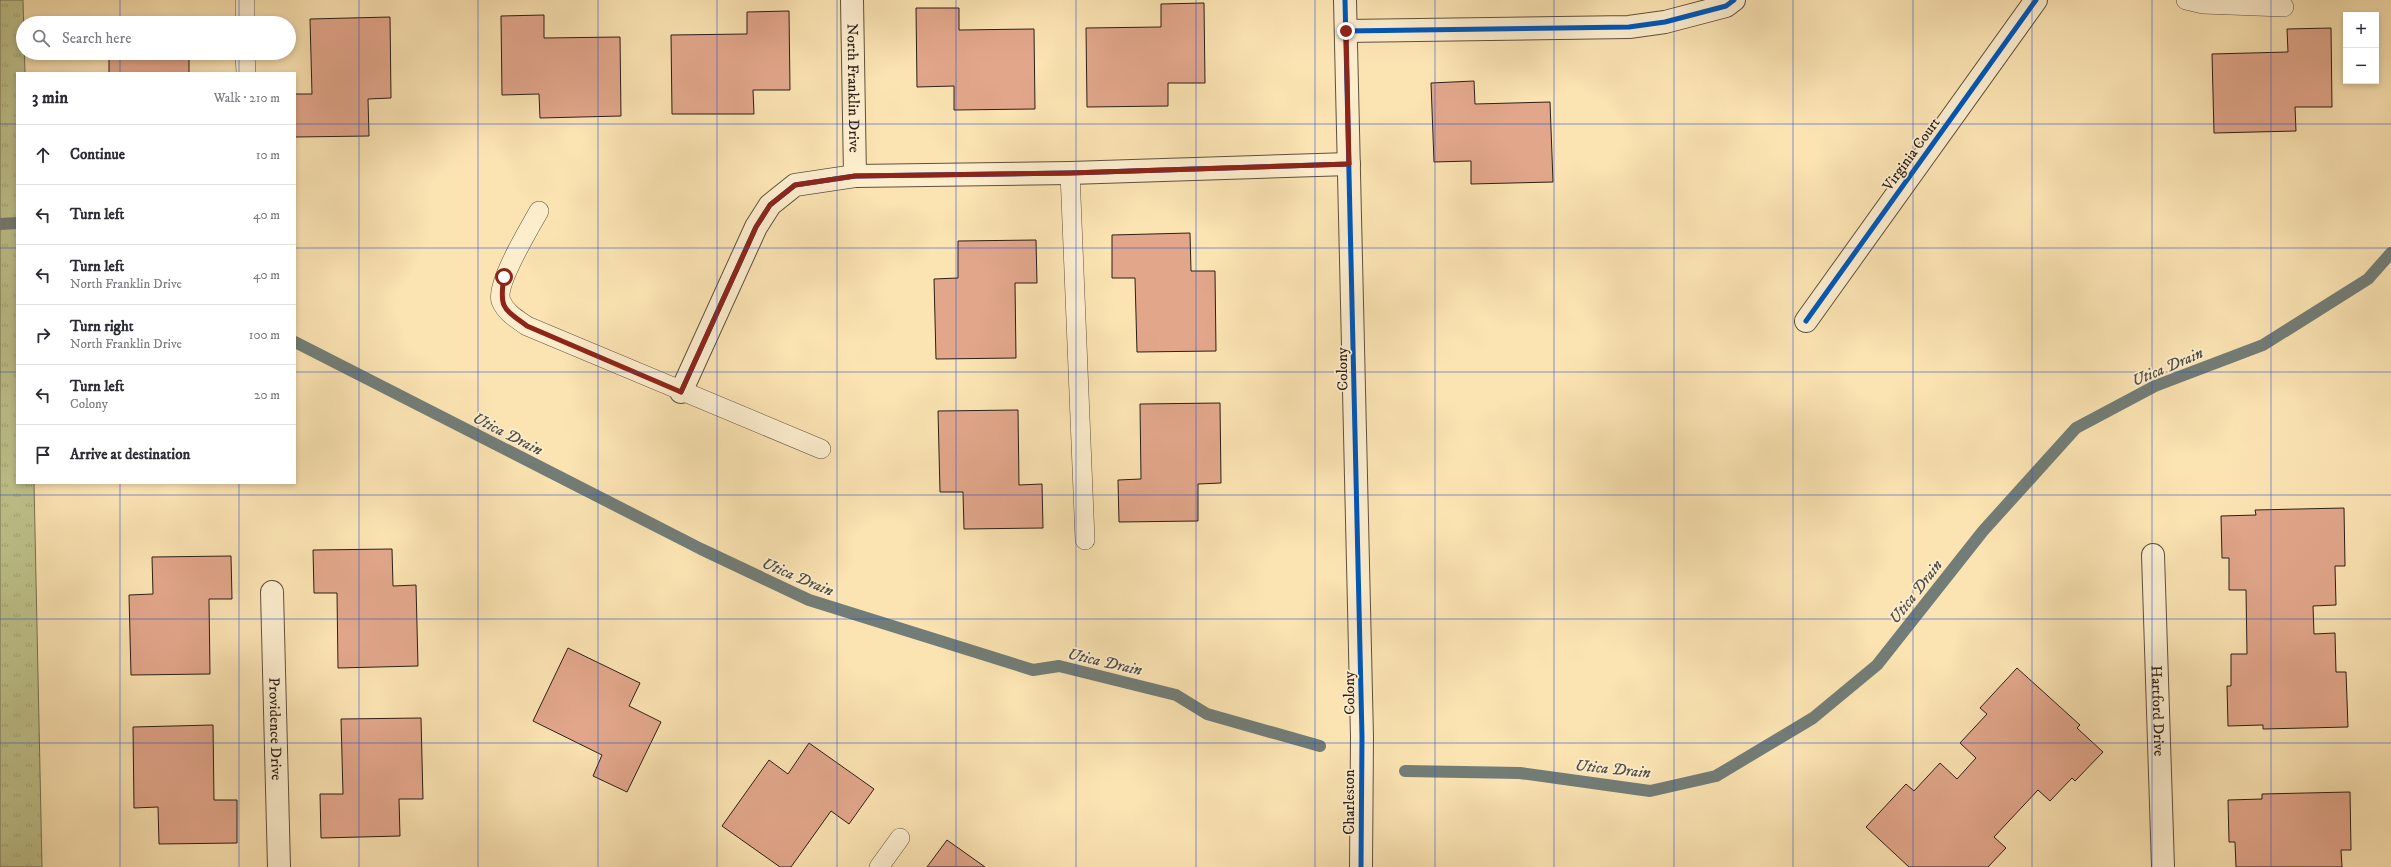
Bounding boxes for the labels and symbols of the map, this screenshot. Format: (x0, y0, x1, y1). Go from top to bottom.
route end (1337, 22, 1355, 40)
street label: North Franklin Drive (842, 23, 864, 153)
street label: Virginia Court (1878, 114, 1945, 196)
route start (495, 268, 513, 286)
water label: Utica Drain (2129, 343, 2206, 391)
street label: Colony (1333, 346, 1352, 391)
water label: Utica Drain (469, 408, 546, 460)
water label: Utica Drain (759, 553, 836, 601)
water label: Utica Drain (1885, 556, 1947, 628)
water label: Utica Drain (1066, 644, 1144, 680)
street label: Hartford Drive (2147, 665, 2168, 757)
street label: Colony (1340, 670, 1359, 715)
street label: Providence Drive (264, 677, 286, 781)
water label: Utica Drain (1574, 755, 1652, 783)
street label: Charleston (1340, 769, 1359, 835)

